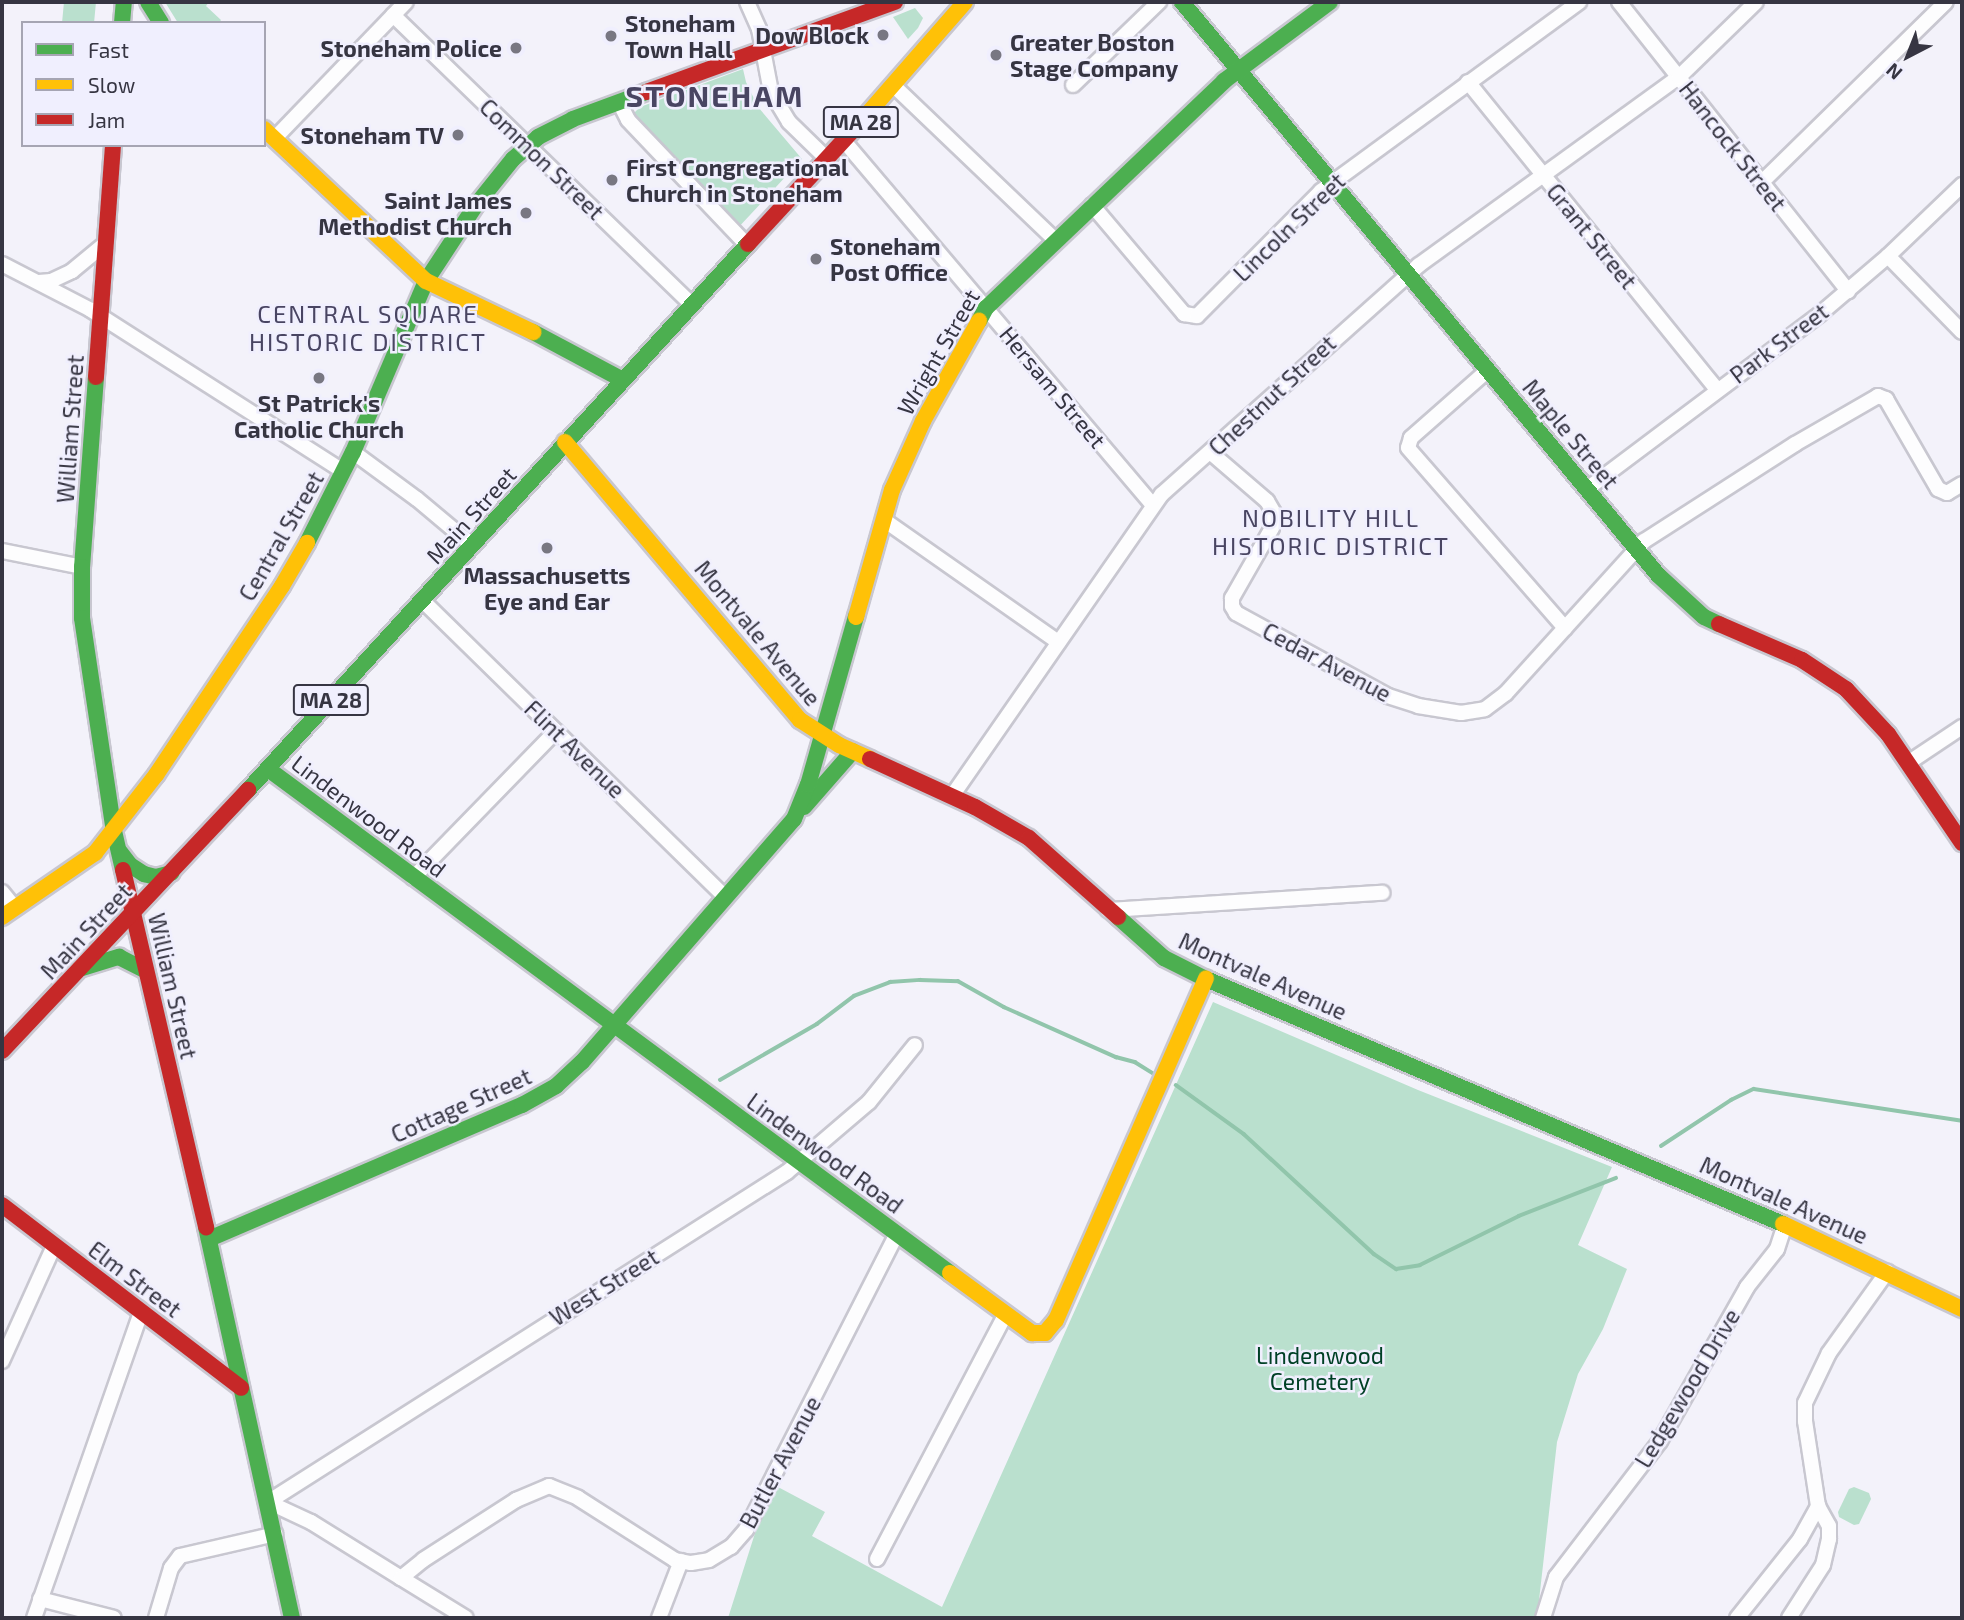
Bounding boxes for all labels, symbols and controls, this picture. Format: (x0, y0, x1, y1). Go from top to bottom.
place label: Stoneham Town Hall (625, 9, 735, 63)
legend (21, 21, 266, 147)
place label: Dow Block (755, 21, 869, 49)
north arrow (1873, 21, 1943, 91)
marker: Dow Block (875, 27, 891, 43)
marker: Stoneham Town Hall (603, 28, 619, 44)
place label: Greater Boston Stage Company (1010, 28, 1178, 82)
place label: Stoneham Police (320, 34, 502, 62)
text: Fast (88, 37, 129, 62)
marker: Stoneham Police (508, 40, 524, 56)
marker: Greater Boston Stage Company (988, 47, 1004, 63)
text: N (1881, 59, 1906, 85)
text: Slow (88, 72, 135, 97)
street label: Hancock Street (1674, 75, 1792, 217)
district label: STONEHAM (627, 77, 803, 113)
street label: Common Street (474, 93, 610, 225)
road number: MA 28 (822, 104, 900, 140)
text: Jam (88, 107, 125, 132)
place label: Stoneham TV (300, 121, 444, 149)
marker: Stoneham TV (450, 127, 466, 143)
place label: First Congregational Church in Stoneham (626, 153, 849, 207)
street label: Lincoln Street (1228, 167, 1350, 287)
marker: First Congregational Church in Stoneham (604, 172, 620, 188)
street label: Grant Street (1541, 178, 1643, 294)
place label: Saint James Methodist Church (318, 186, 512, 240)
marker: Saint James Methodist Church (518, 205, 534, 221)
place label: Stoneham Post Office (830, 232, 948, 286)
marker: Stoneham Post Office (808, 251, 824, 267)
street label: Wright Street (891, 284, 985, 420)
street label: Park Street (1724, 297, 1834, 389)
district label: CENTRAL SQUARE HISTORIC DISTRICT (251, 300, 485, 356)
street label: Hersam Street (994, 321, 1112, 453)
street label: Chestnut Street (1203, 329, 1341, 461)
street label: William Street (51, 354, 89, 504)
marker: St Patrick's Catholic Church (311, 370, 327, 386)
street label: Maple Street (1517, 374, 1625, 494)
place label: St Patrick's Catholic Church (234, 389, 404, 443)
street label: Main Street (420, 461, 522, 569)
street label: Central Street (233, 466, 329, 606)
district label: NOBILITY HILL HISTORIC DISTRICT (1214, 504, 1448, 560)
marker: Massachusetts Eye and Ear (537, 538, 557, 558)
street label: Montvale Avenue (689, 555, 827, 711)
place label: Massachusetts Eye and Ear (463, 561, 631, 615)
street label: Cedar Avenue (1258, 616, 1396, 708)
road number: MA 28 (292, 682, 370, 718)
street label: Flint Avenue (519, 694, 631, 804)
street label: Lindenwood Road (286, 749, 452, 883)
street label: Main Street (35, 877, 137, 985)
street label: William Street (143, 910, 203, 1062)
street label: Montvale Avenue (1175, 926, 1351, 1026)
street label: Cottage Street (387, 1062, 535, 1148)
street label: Lindenwood Road (742, 1087, 908, 1219)
street label: Montvale Avenue (1696, 1150, 1872, 1250)
street label: Elm Street (83, 1235, 187, 1323)
street label: West Street (544, 1243, 664, 1331)
street label: Ledgewood Drive (1629, 1304, 1745, 1472)
park label: Lindenwood Cemetery (1256, 1341, 1384, 1395)
street label: Butler Avenue (733, 1391, 827, 1533)

